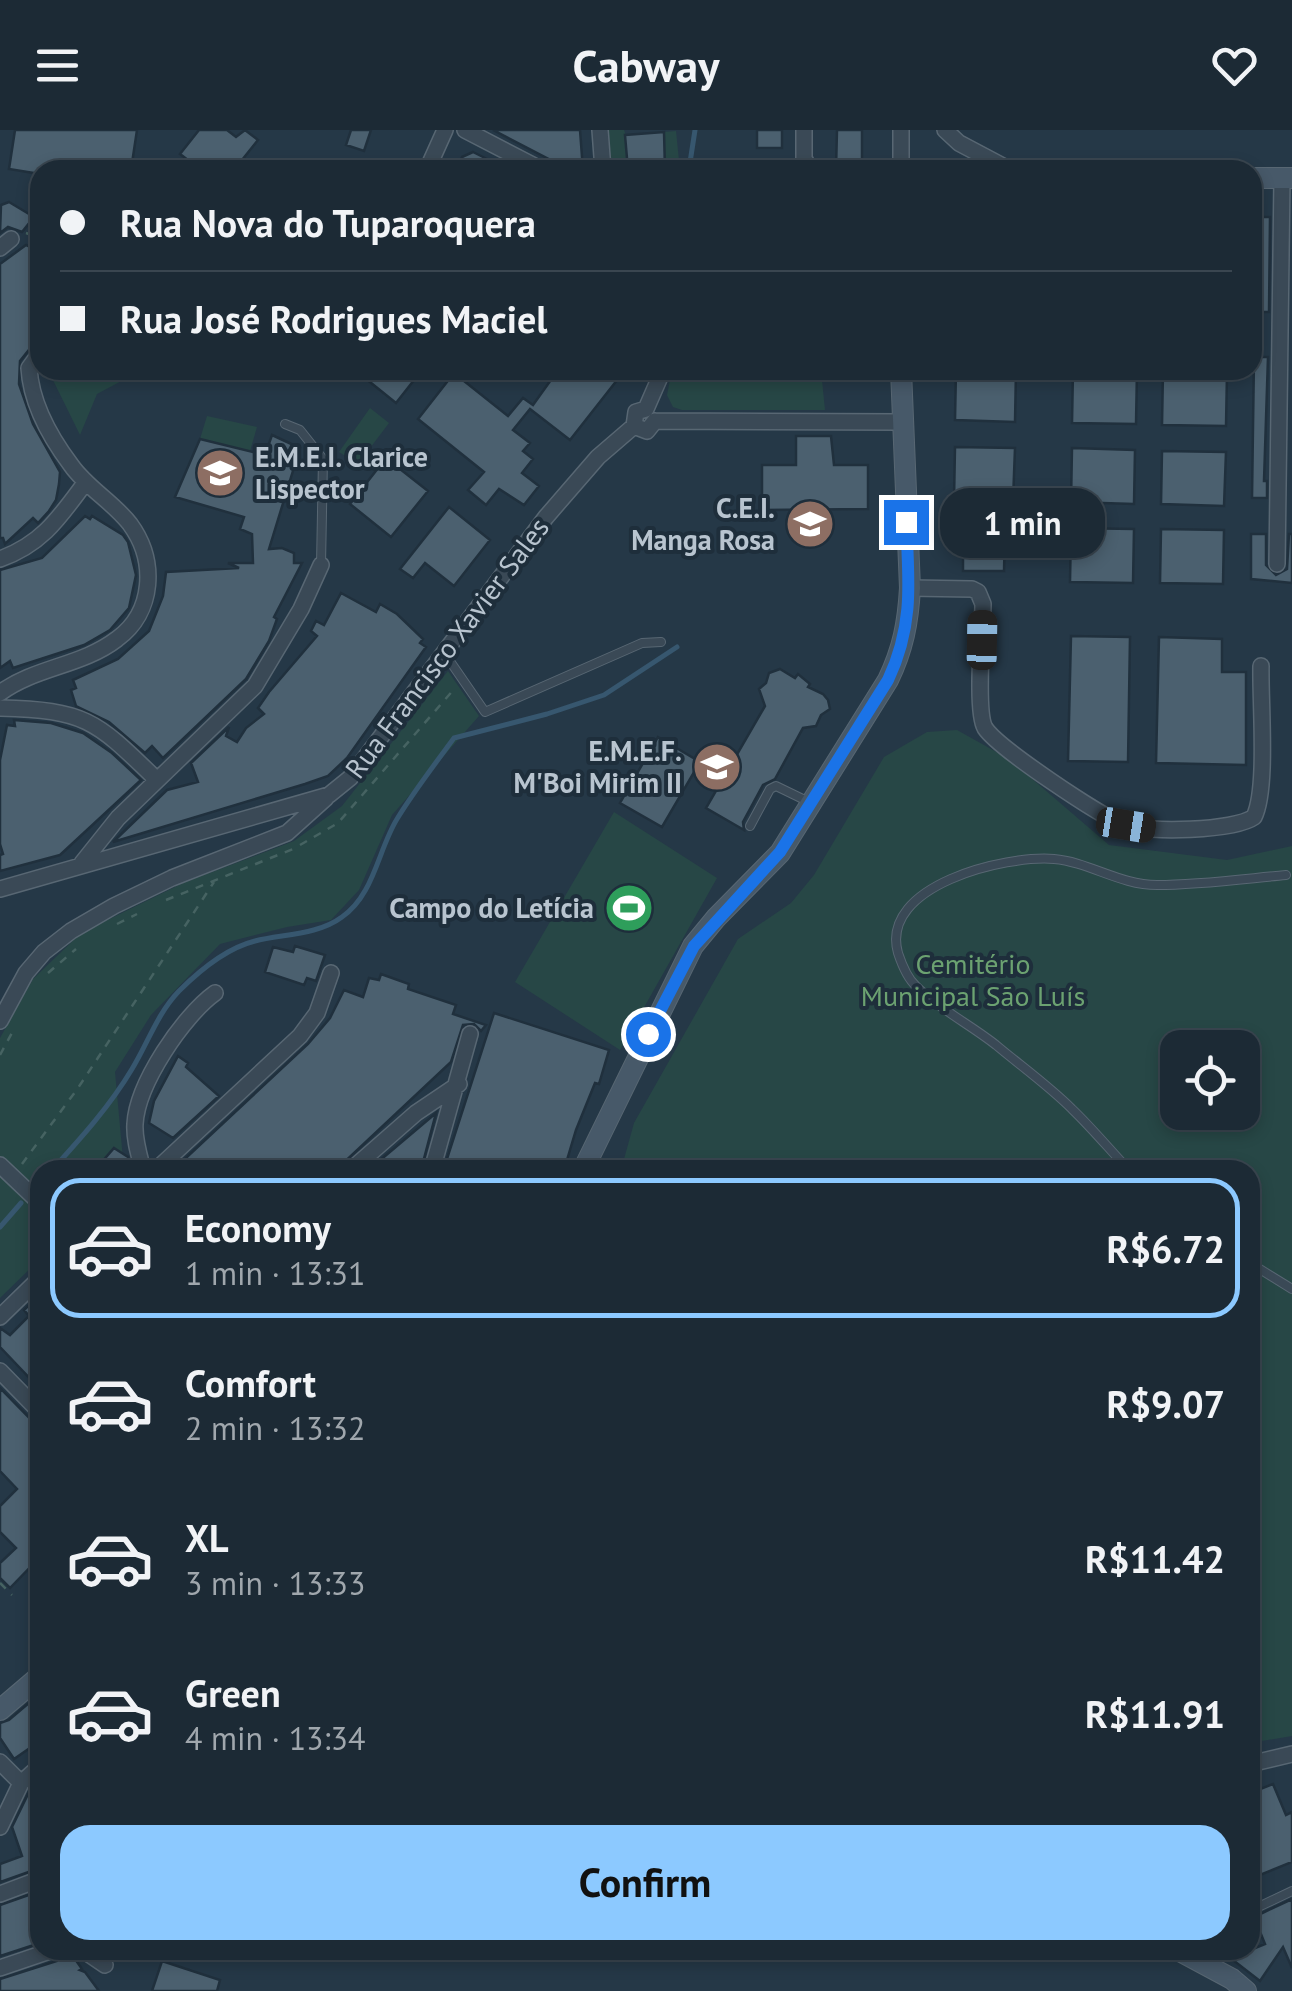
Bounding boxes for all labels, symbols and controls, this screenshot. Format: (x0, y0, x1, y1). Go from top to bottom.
text: Cabway (573, 36, 719, 94)
icon: menu (30, 38, 85, 93)
icon: heart (1207, 38, 1262, 93)
text: Rua Nova do Tuparoquera (120, 198, 536, 247)
text: Rua José Rodrigues Maciel (120, 294, 548, 343)
place label: E.M.E.I. Clarice Lispector (255, 438, 428, 507)
school or university icon: E.M.E.I. Clarice Lispector (194, 447, 246, 499)
callout: 1 min (941, 487, 1106, 557)
place label: C.E.I. Manga Rosa (631, 489, 775, 558)
school or university icon: C.E.I. Manga Rosa (784, 498, 836, 550)
route end (884, 500, 929, 545)
text: 1 min (983, 502, 1062, 544)
street label: Rua Francisco Xavier Sales (336, 510, 557, 785)
car (966, 610, 998, 670)
place label: E.M.E.F. M'Boi Mirim II (513, 732, 682, 801)
school or university icon: E.M.E.F. M'Boi Mirim II (691, 741, 743, 793)
car (1094, 805, 1158, 845)
sports icon: Campo do Letícia (603, 882, 655, 934)
place label: Campo do Letícia (389, 889, 594, 926)
park label: Cemitério Municipal São Luís (861, 945, 1085, 1014)
route start (626, 1012, 671, 1057)
map controls (1160, 1030, 1260, 1130)
button: locate (1160, 1030, 1260, 1130)
icon: car (65, 1203, 155, 1293)
text: Economy (185, 1203, 331, 1252)
text: R$6.72 (1107, 1224, 1225, 1273)
text: 1 min · 13:31 (185, 1252, 365, 1294)
icon: car (65, 1358, 155, 1448)
text: Comfort (185, 1358, 316, 1407)
text: R$9.07 (1107, 1379, 1225, 1428)
text: 2 min · 13:32 (185, 1407, 365, 1449)
icon: car (65, 1513, 155, 1603)
text: XL (185, 1513, 229, 1562)
text: R$11.42 (1085, 1534, 1225, 1583)
text: 3 min · 13:33 (185, 1562, 365, 1604)
icon: car (65, 1668, 155, 1758)
text: Green (185, 1668, 281, 1717)
text: R$11.91 (1085, 1689, 1225, 1738)
text: 4 min · 13:34 (185, 1717, 365, 1759)
button: Confirm (60, 1825, 1230, 1940)

